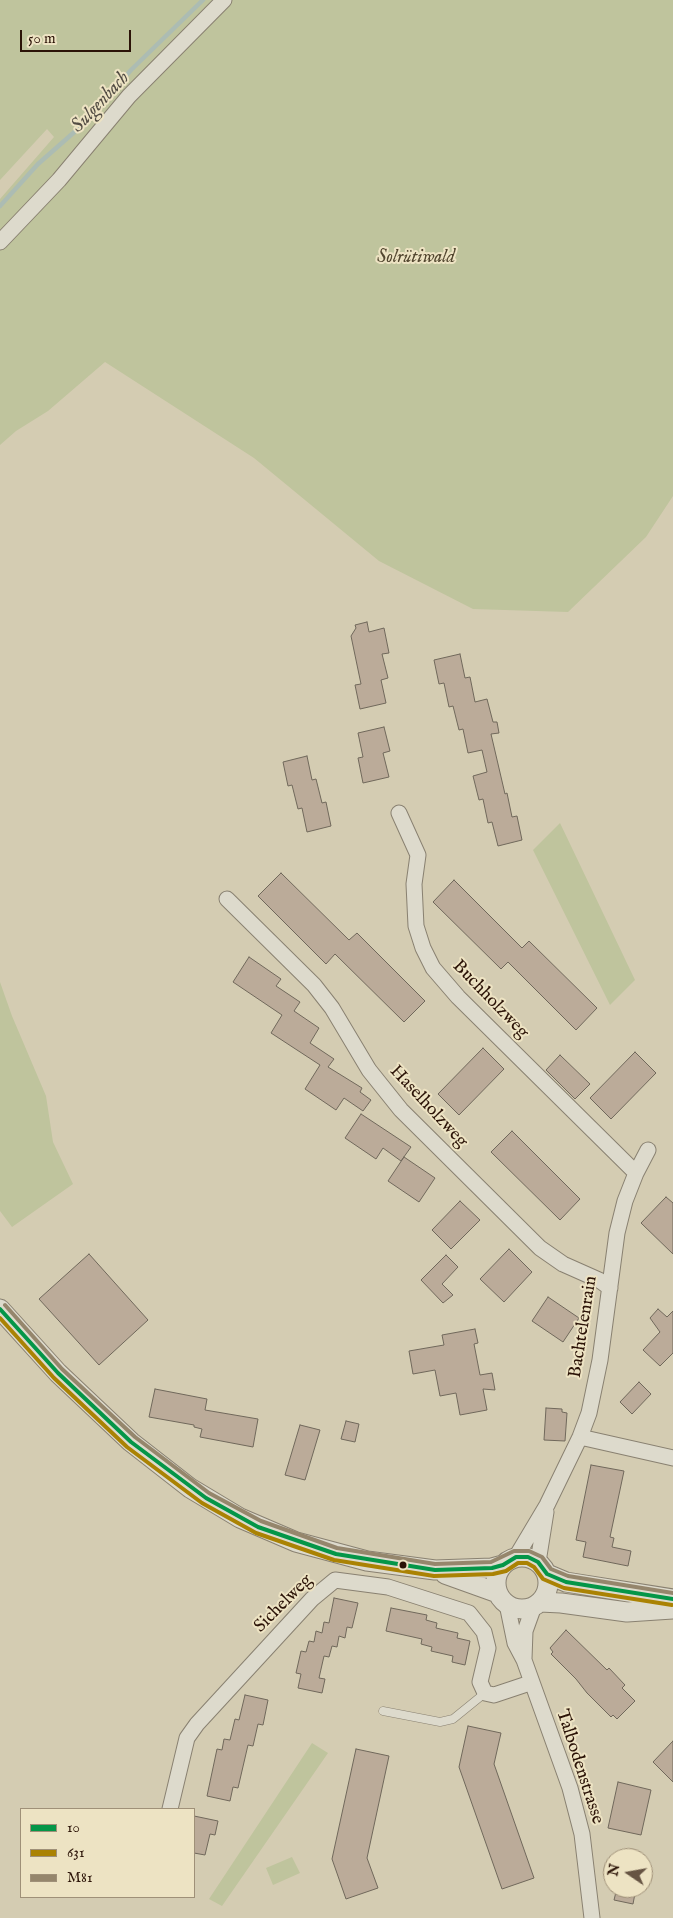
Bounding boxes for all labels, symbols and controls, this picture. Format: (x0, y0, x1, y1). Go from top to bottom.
scale bar (22, 20, 134, 52)
text: 50 m (28, 29, 56, 48)
water label: Sulgenbach (67, 68, 135, 138)
park label: Solrütiwald (377, 247, 455, 269)
street label: Buchholzweg (447, 956, 533, 1044)
street label: Haselholzweg (384, 1061, 472, 1153)
street label: Bachtelenrain (565, 1275, 603, 1379)
unlabelled marker (398, 1560, 408, 1570)
street label: Sichelweg (250, 1570, 318, 1638)
street label: Talbodenstrasse (550, 1707, 608, 1827)
legend (20, 1808, 195, 1898)
text: 10 (67, 1818, 80, 1837)
text: 631 (67, 1843, 85, 1862)
north arrow (603, 1848, 653, 1898)
text: N (604, 1862, 624, 1878)
text: M81 (67, 1868, 93, 1887)

